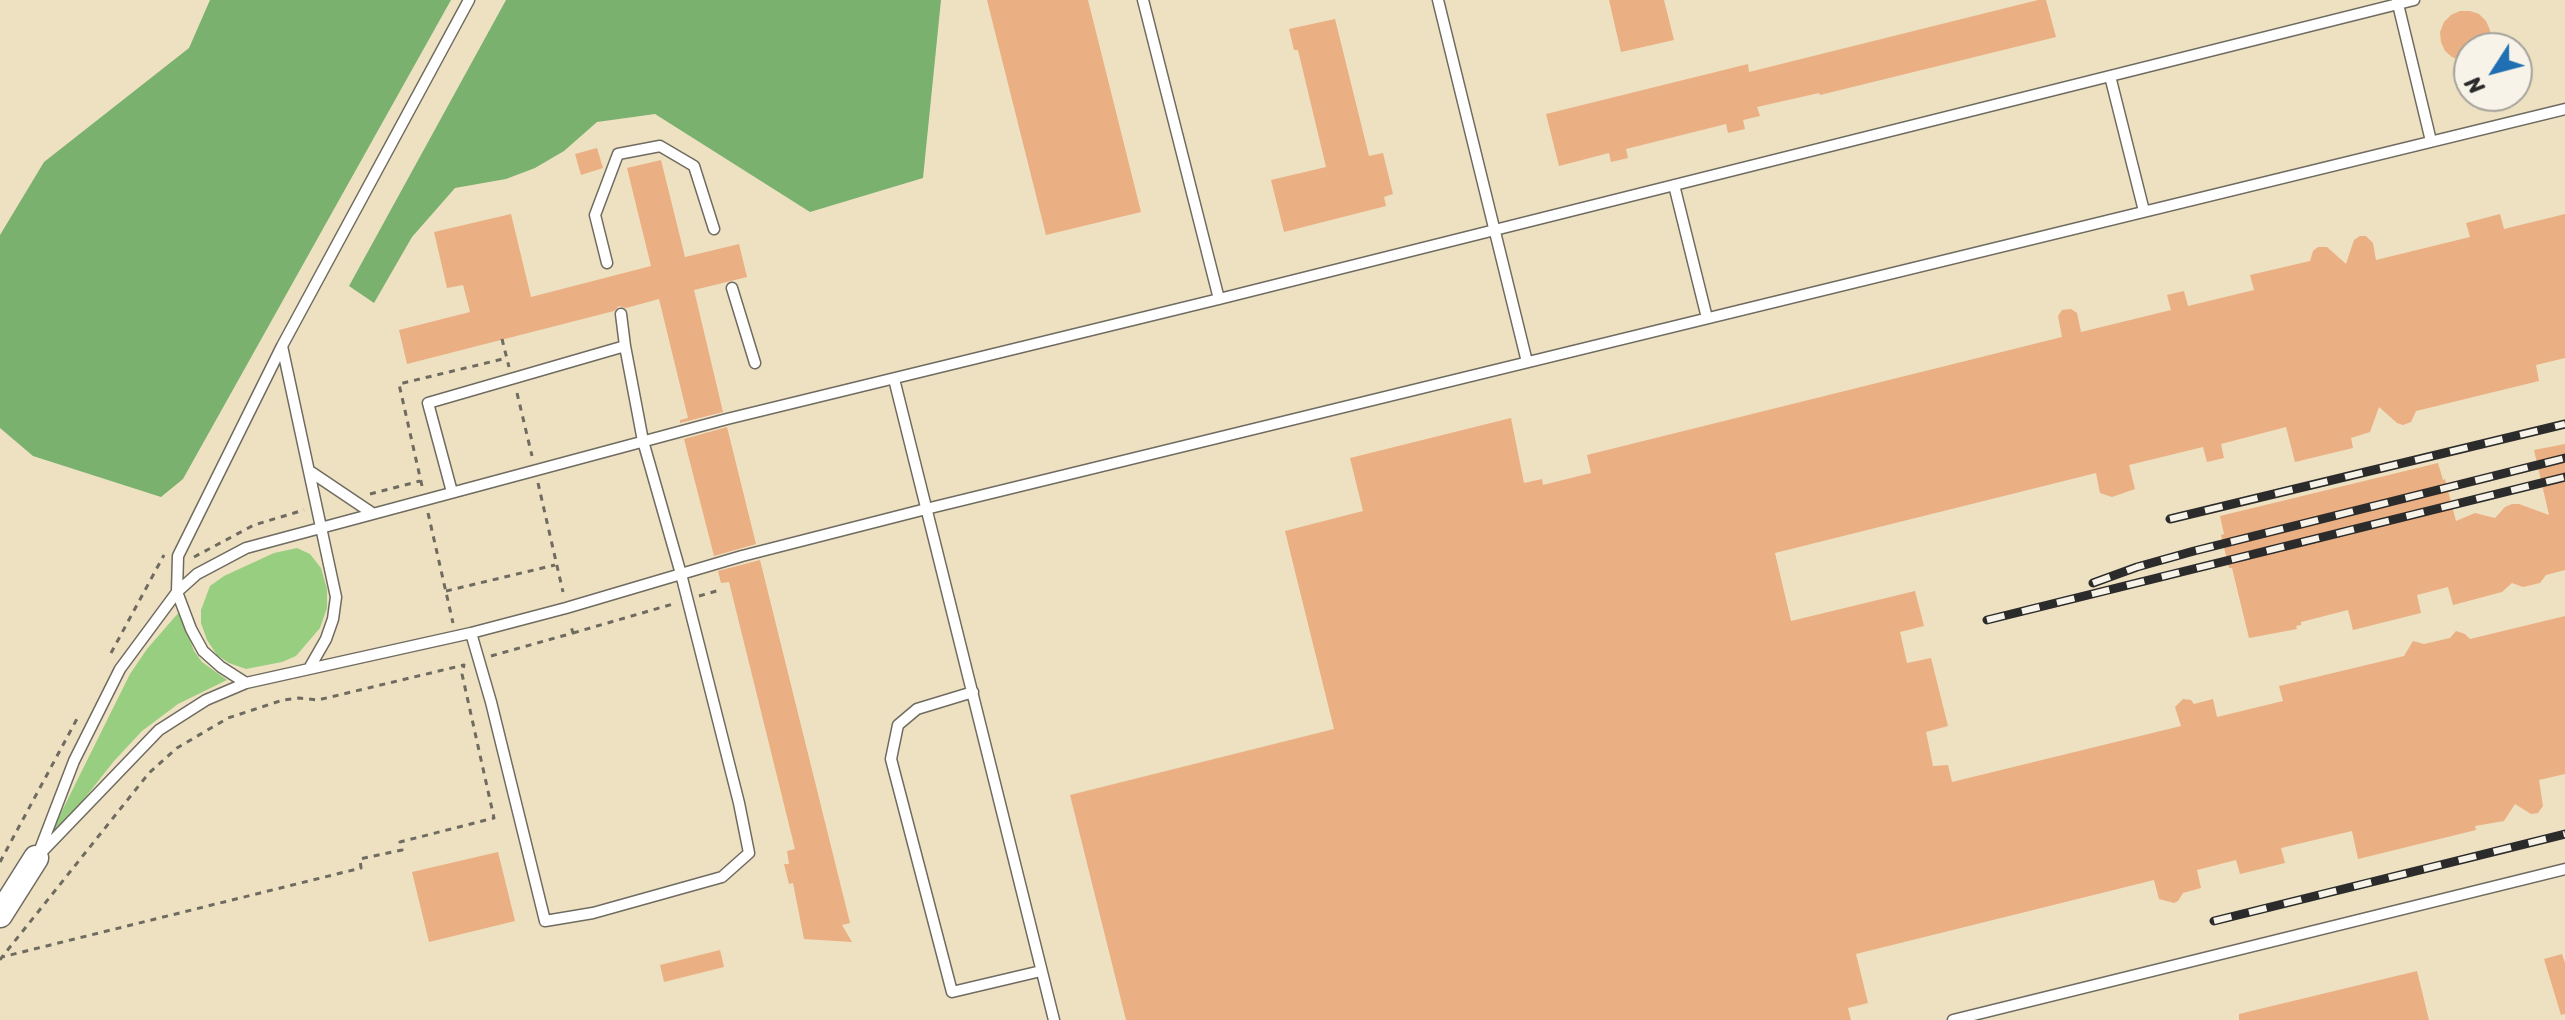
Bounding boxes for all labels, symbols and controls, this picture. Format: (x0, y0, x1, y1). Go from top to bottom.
north arrow (2453, 32, 2533, 112)
text: N (2455, 68, 2495, 103)

